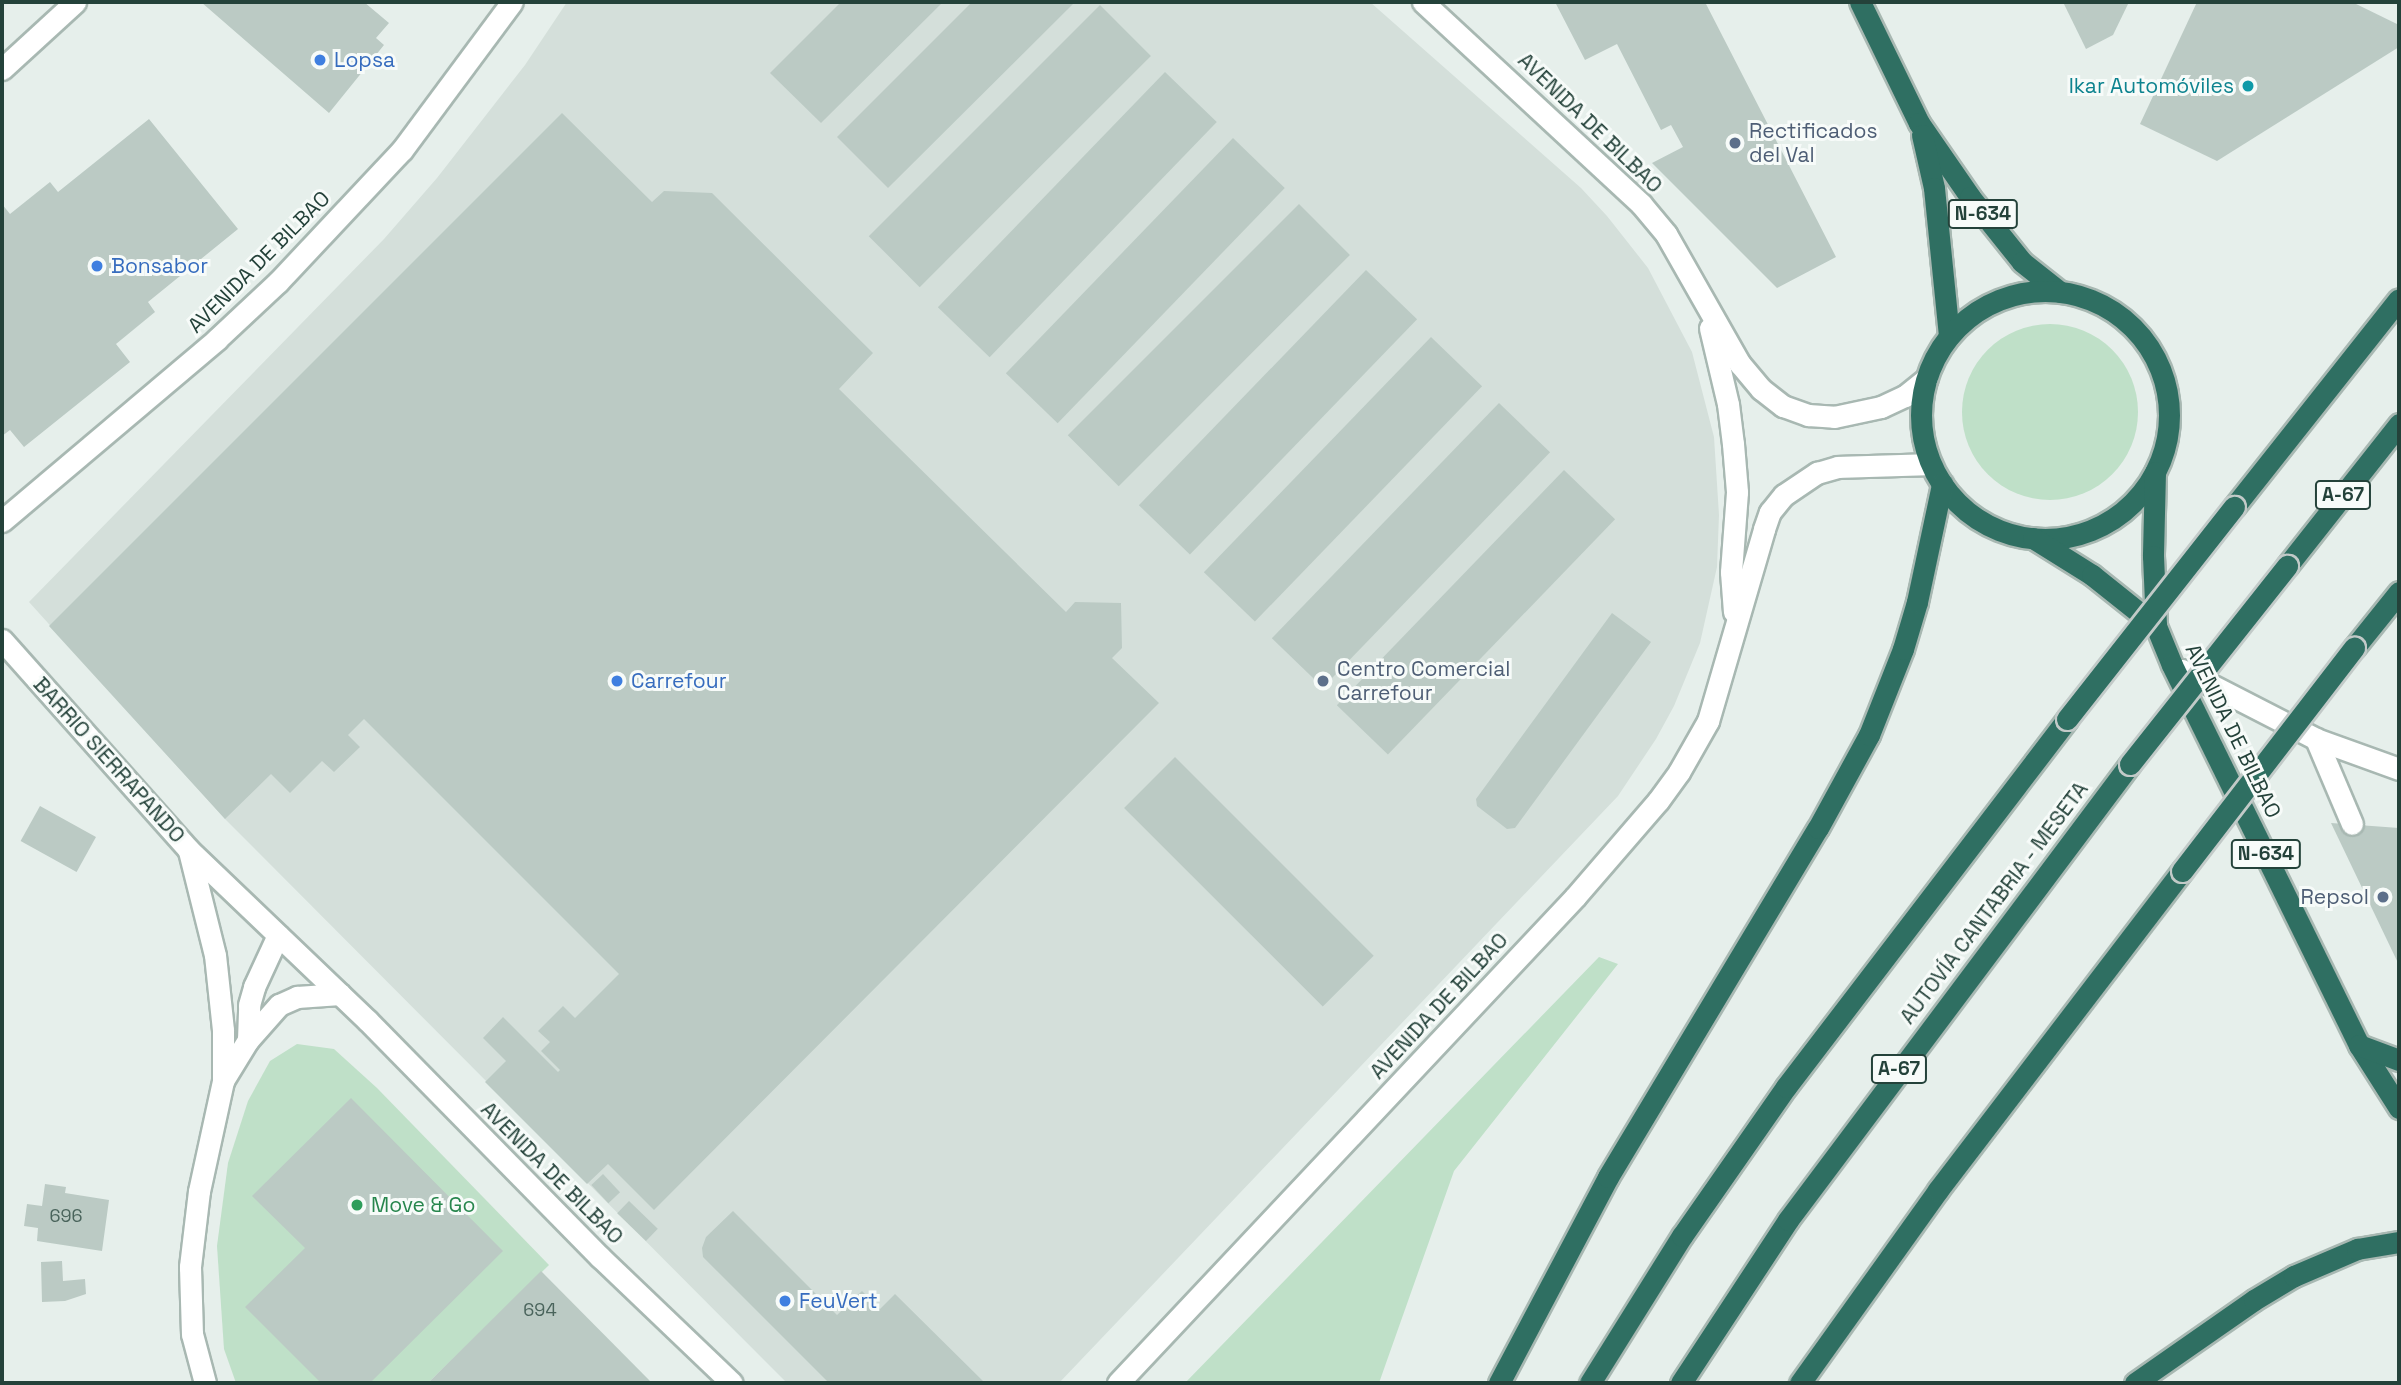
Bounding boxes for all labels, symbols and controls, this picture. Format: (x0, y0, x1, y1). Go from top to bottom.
place label: Lopsa (334, 47, 395, 73)
street label: AVENIDA DE BILBAO (1513, 48, 1667, 198)
marker: Lopsa (312, 52, 328, 68)
place label: Ikar Automóviles (2068, 73, 2234, 99)
marker: Ikar Automóviles (2240, 78, 2256, 94)
place label: Rectificados del Val (1749, 118, 1877, 168)
marker: Rectificados del Val (1727, 135, 1743, 151)
street label: AVENIDA DE BILBAO (183, 186, 335, 338)
road number: N-634 (1946, 198, 2020, 230)
place label: Bonsabor (111, 253, 208, 279)
marker: Bonsabor (89, 258, 105, 274)
road number: A-67 (2313, 480, 2373, 510)
street label: AVENIDA DE BILBAO (2180, 640, 2286, 822)
place label: Centro Comercial Carrefour (1337, 656, 1510, 706)
place label: Carrefour (631, 668, 727, 694)
street label: BARRIO SIERRAPANDO (28, 672, 190, 848)
marker: Carrefour (609, 673, 625, 689)
marker: Centro Comercial Carrefour (1315, 673, 1331, 689)
street label: AUTOVÍA CANTABRIA - MESETA (1894, 776, 2094, 1030)
road number: N-634 (2229, 838, 2303, 870)
place label: Repsol (2301, 884, 2369, 910)
marker: Repsol (2375, 889, 2391, 905)
street label: AVENIDA DE BILBAO (1365, 928, 1513, 1084)
road number: A-67 (1869, 1054, 1929, 1084)
street label: AVENIDA DE BILBAO (476, 1097, 628, 1249)
place label: Move & Go (371, 1192, 475, 1218)
marker: Move & Go (349, 1197, 365, 1213)
house number: 696 (49, 1205, 83, 1227)
place label: FeuVert (799, 1288, 878, 1314)
marker: FeuVert (777, 1293, 793, 1309)
house number: 694 (523, 1299, 557, 1321)

